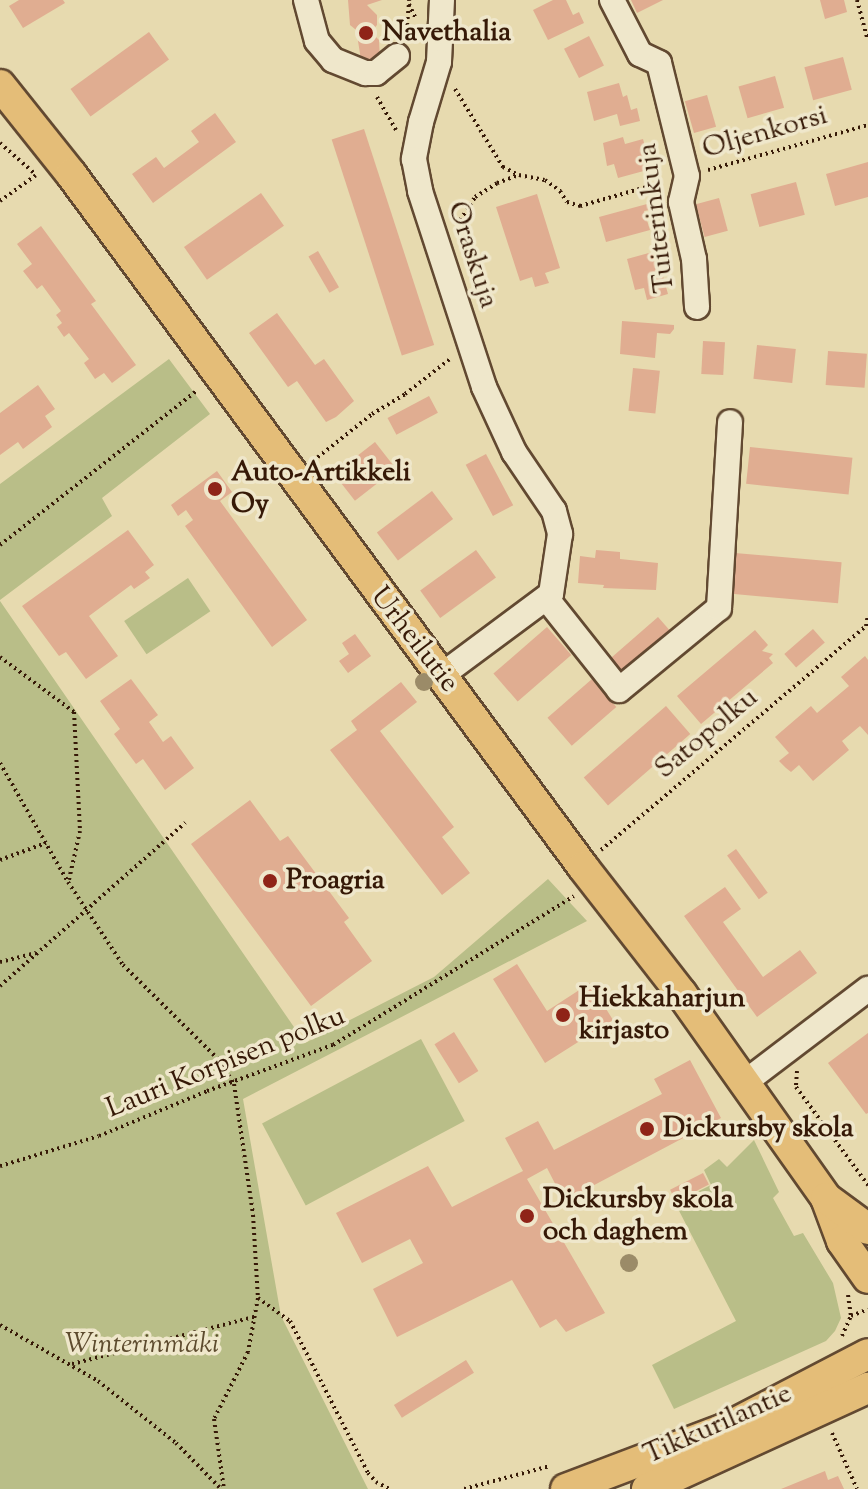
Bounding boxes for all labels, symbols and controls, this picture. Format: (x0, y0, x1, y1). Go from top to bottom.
place label: Navethalia (382, 16, 511, 50)
marker: Navethalia (357, 24, 375, 42)
street label: Oljenkorsi (699, 99, 831, 167)
street label: Tuiterinkuja (631, 141, 683, 295)
street label: Oraskuja (439, 198, 505, 312)
place label: Auto-Artikkeli Oy (231, 456, 411, 522)
marker: Auto-Artikkeli Oy (206, 480, 224, 498)
street label: Urheilutie (362, 581, 466, 699)
street label: Satopolku (649, 681, 765, 787)
place label: Proagria (286, 864, 385, 898)
marker: Proagria (261, 872, 279, 890)
place label: Hiekkaharjun kirjasto (579, 982, 745, 1048)
street label: Lauri Korpisen polku (102, 1000, 350, 1126)
marker: Hiekkaharjun kirjasto (554, 1006, 572, 1024)
place label: Dickursby skola (663, 1112, 854, 1146)
marker: Dickursby skola (638, 1120, 656, 1138)
place label: Dickursby skola och daghem (543, 1183, 734, 1249)
marker: Dickursby skola och daghem (518, 1207, 536, 1225)
park label: Winterinmäki (65, 1328, 219, 1362)
street label: Tikkurilantie (639, 1377, 797, 1473)

